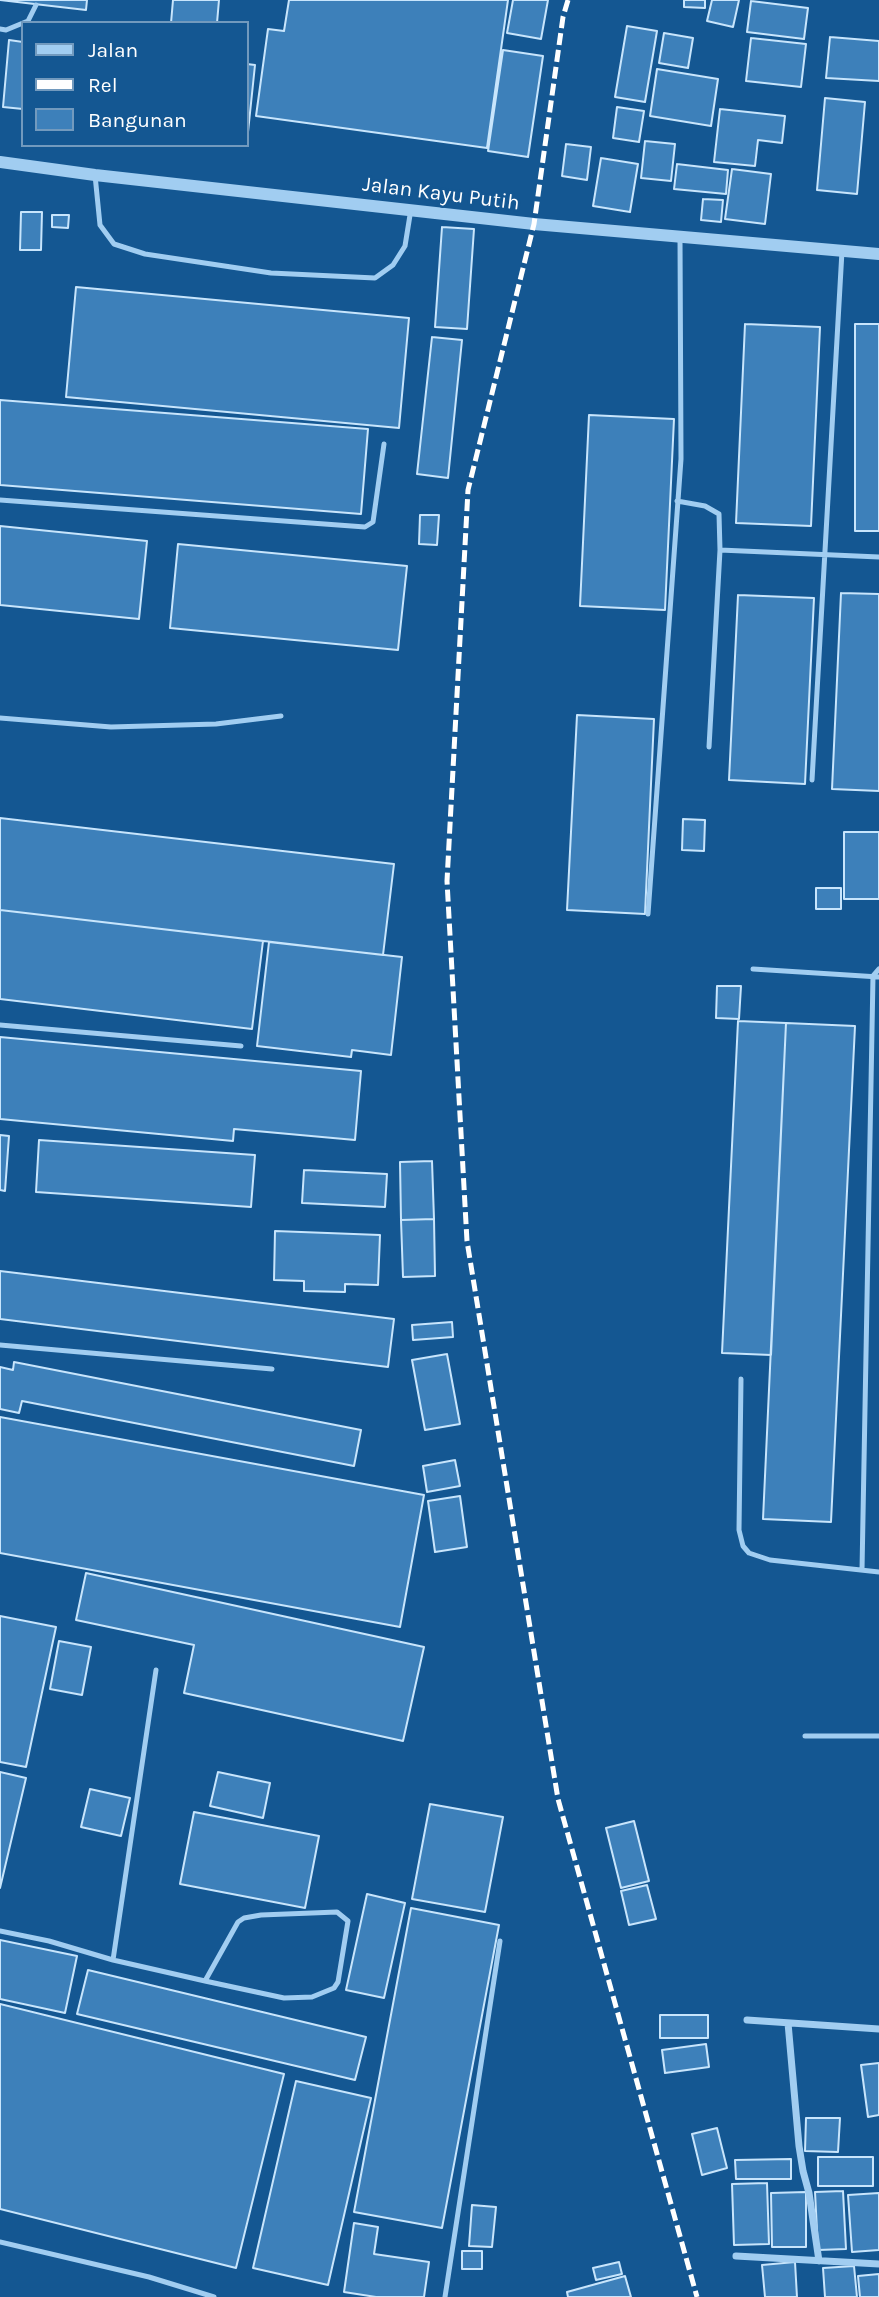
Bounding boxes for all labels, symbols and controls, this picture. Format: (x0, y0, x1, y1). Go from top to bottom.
legend (21, 21, 248, 147)
text: Jalan (88, 38, 138, 62)
text: Rel (88, 73, 118, 97)
text: Bangunan (88, 108, 187, 132)
street label: Jalan Kayu Putih (361, 172, 521, 216)

